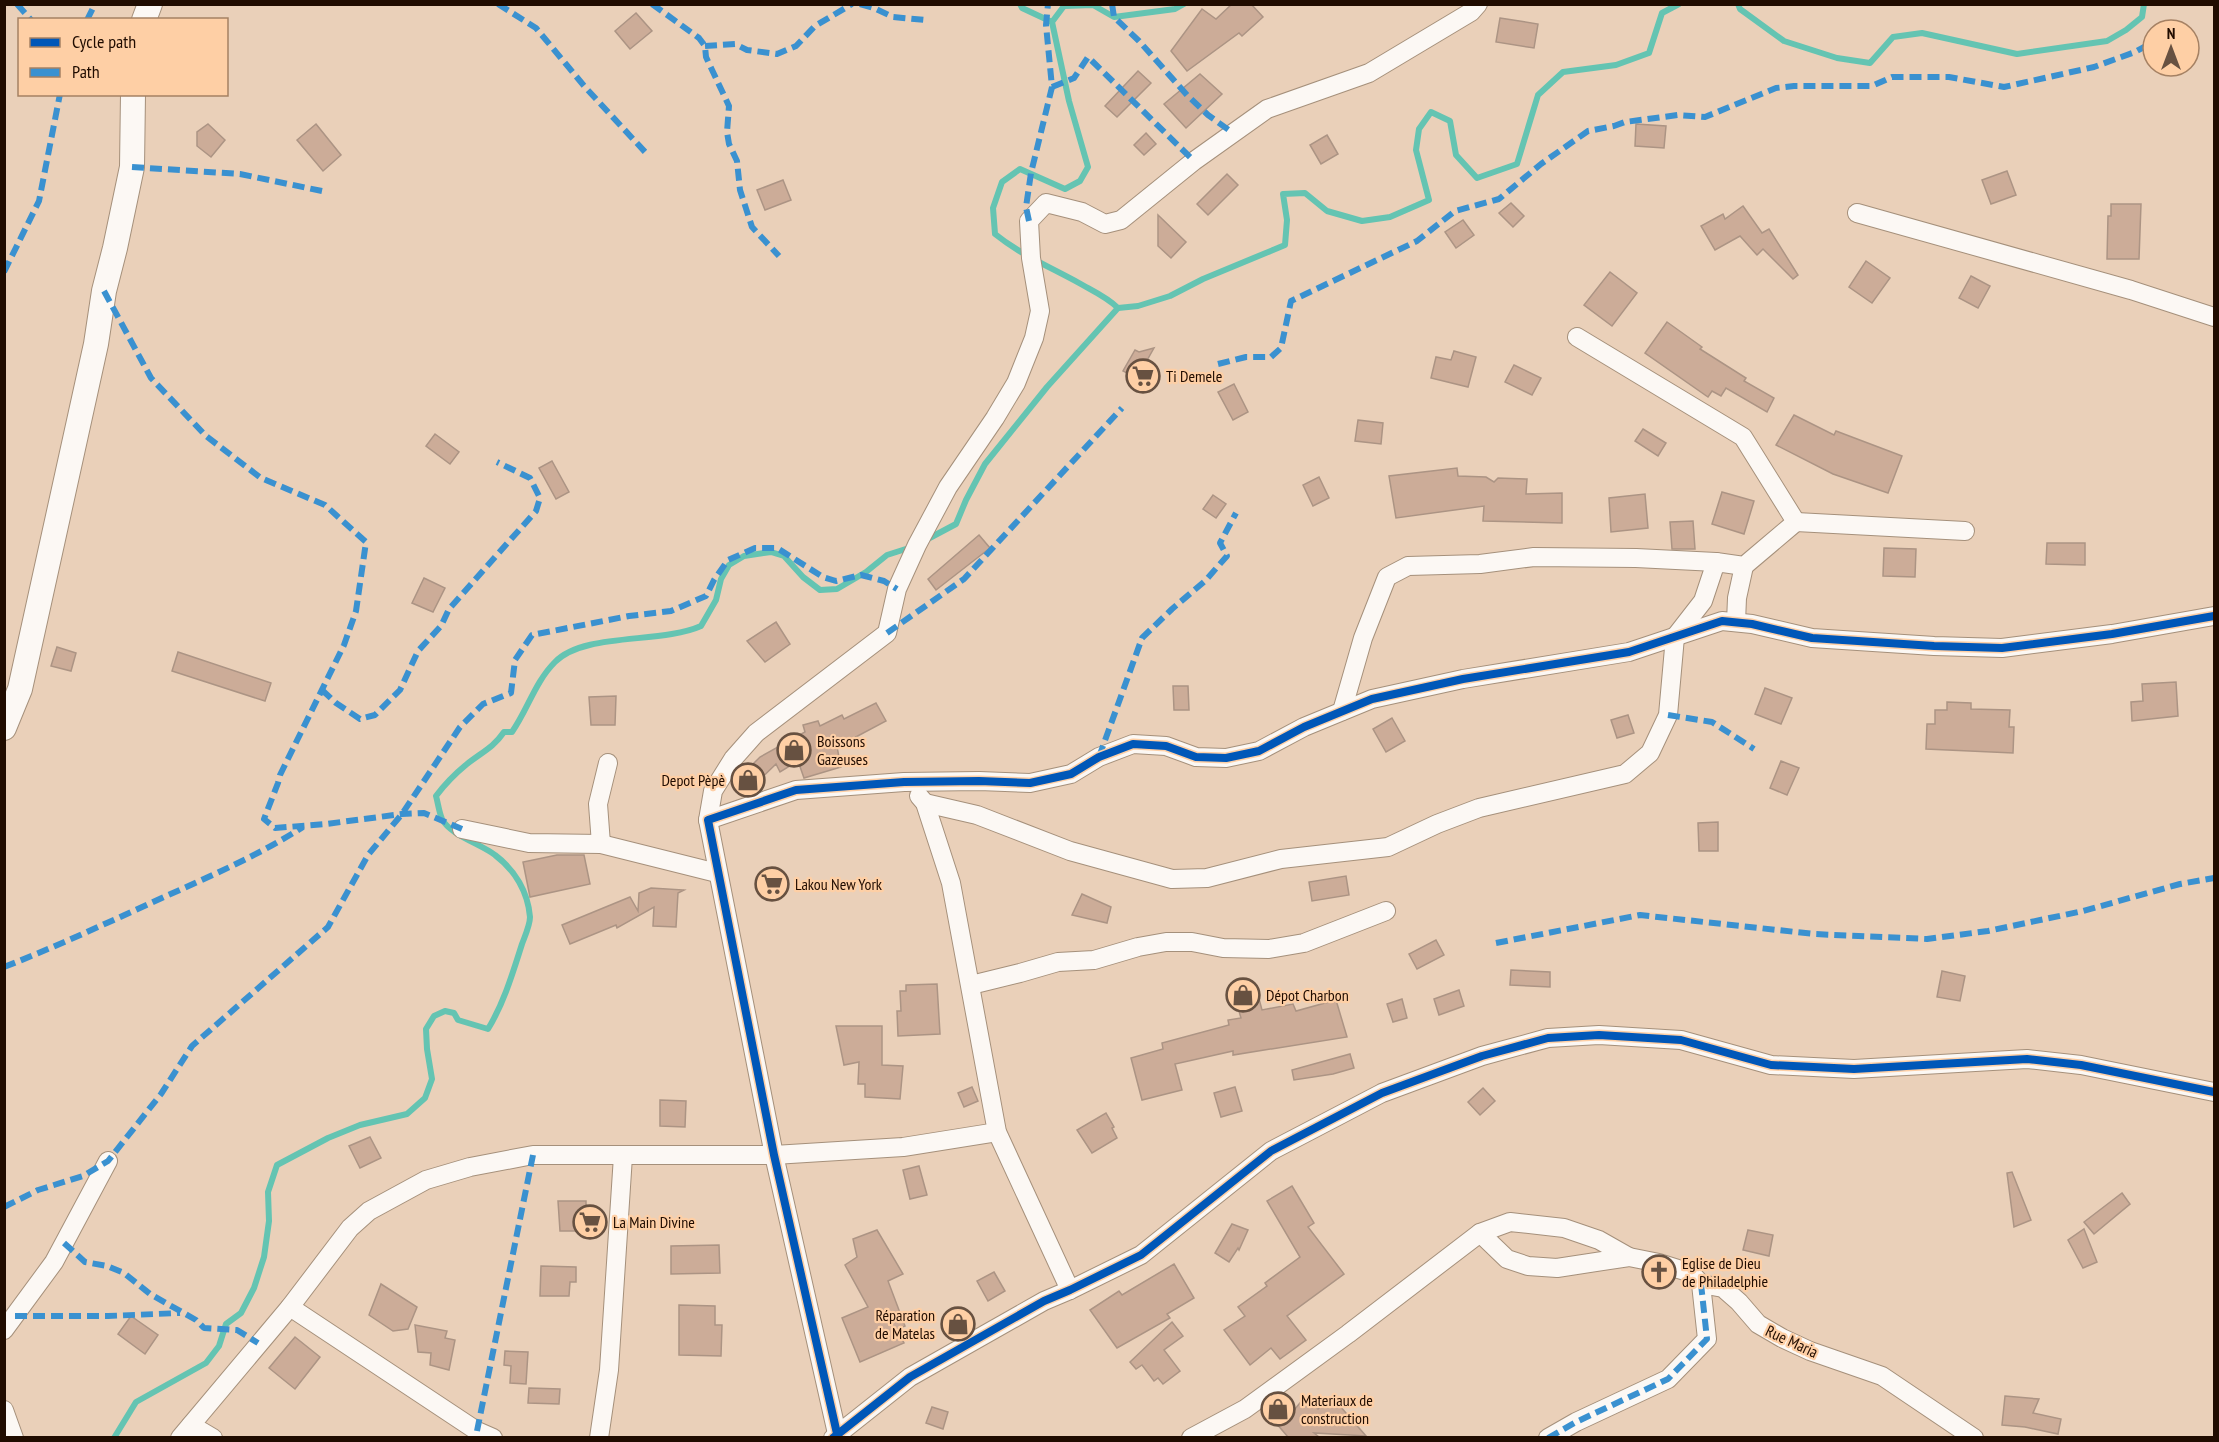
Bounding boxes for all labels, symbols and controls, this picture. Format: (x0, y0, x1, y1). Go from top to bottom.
legend (18, 18, 228, 96)
north arrow (2141, 18, 2201, 78)
text: N (2167, 23, 2175, 43)
text: Cycle path (72, 30, 136, 53)
text: Path (72, 60, 100, 83)
supermarket icon: Ti Demele (1125, 358, 1161, 394)
place label: Ti Demele (1166, 366, 1222, 386)
place label: Boissons Gazeuses (817, 731, 868, 769)
shop icon: Boissons Gazeuses (776, 732, 812, 768)
shop icon: Depot Pèpè (730, 762, 766, 798)
place label: Depot Pèpè (661, 770, 725, 790)
supermarket icon: Lakou New York (754, 866, 790, 902)
place label: Lakou New York (795, 874, 883, 894)
shop icon: Dépot Charbon (1225, 977, 1261, 1013)
place label: Dépot Charbon (1266, 985, 1349, 1005)
supermarket icon: La Main Divine (572, 1204, 608, 1240)
place label: La Main Divine (613, 1212, 695, 1232)
place label: Eglise de Dieu de Philadelphie (1682, 1253, 1768, 1291)
church icon: Eglise de Dieu de Philadelphie (1641, 1254, 1677, 1290)
place label: Réparation de Matelas (875, 1305, 935, 1343)
shop icon: Réparation de Matelas (940, 1306, 976, 1342)
street label: Rue Maria (1763, 1320, 1821, 1362)
place label: Materiaux de construction (1301, 1390, 1373, 1428)
shop icon: Materiaux de construction (1260, 1391, 1296, 1427)

